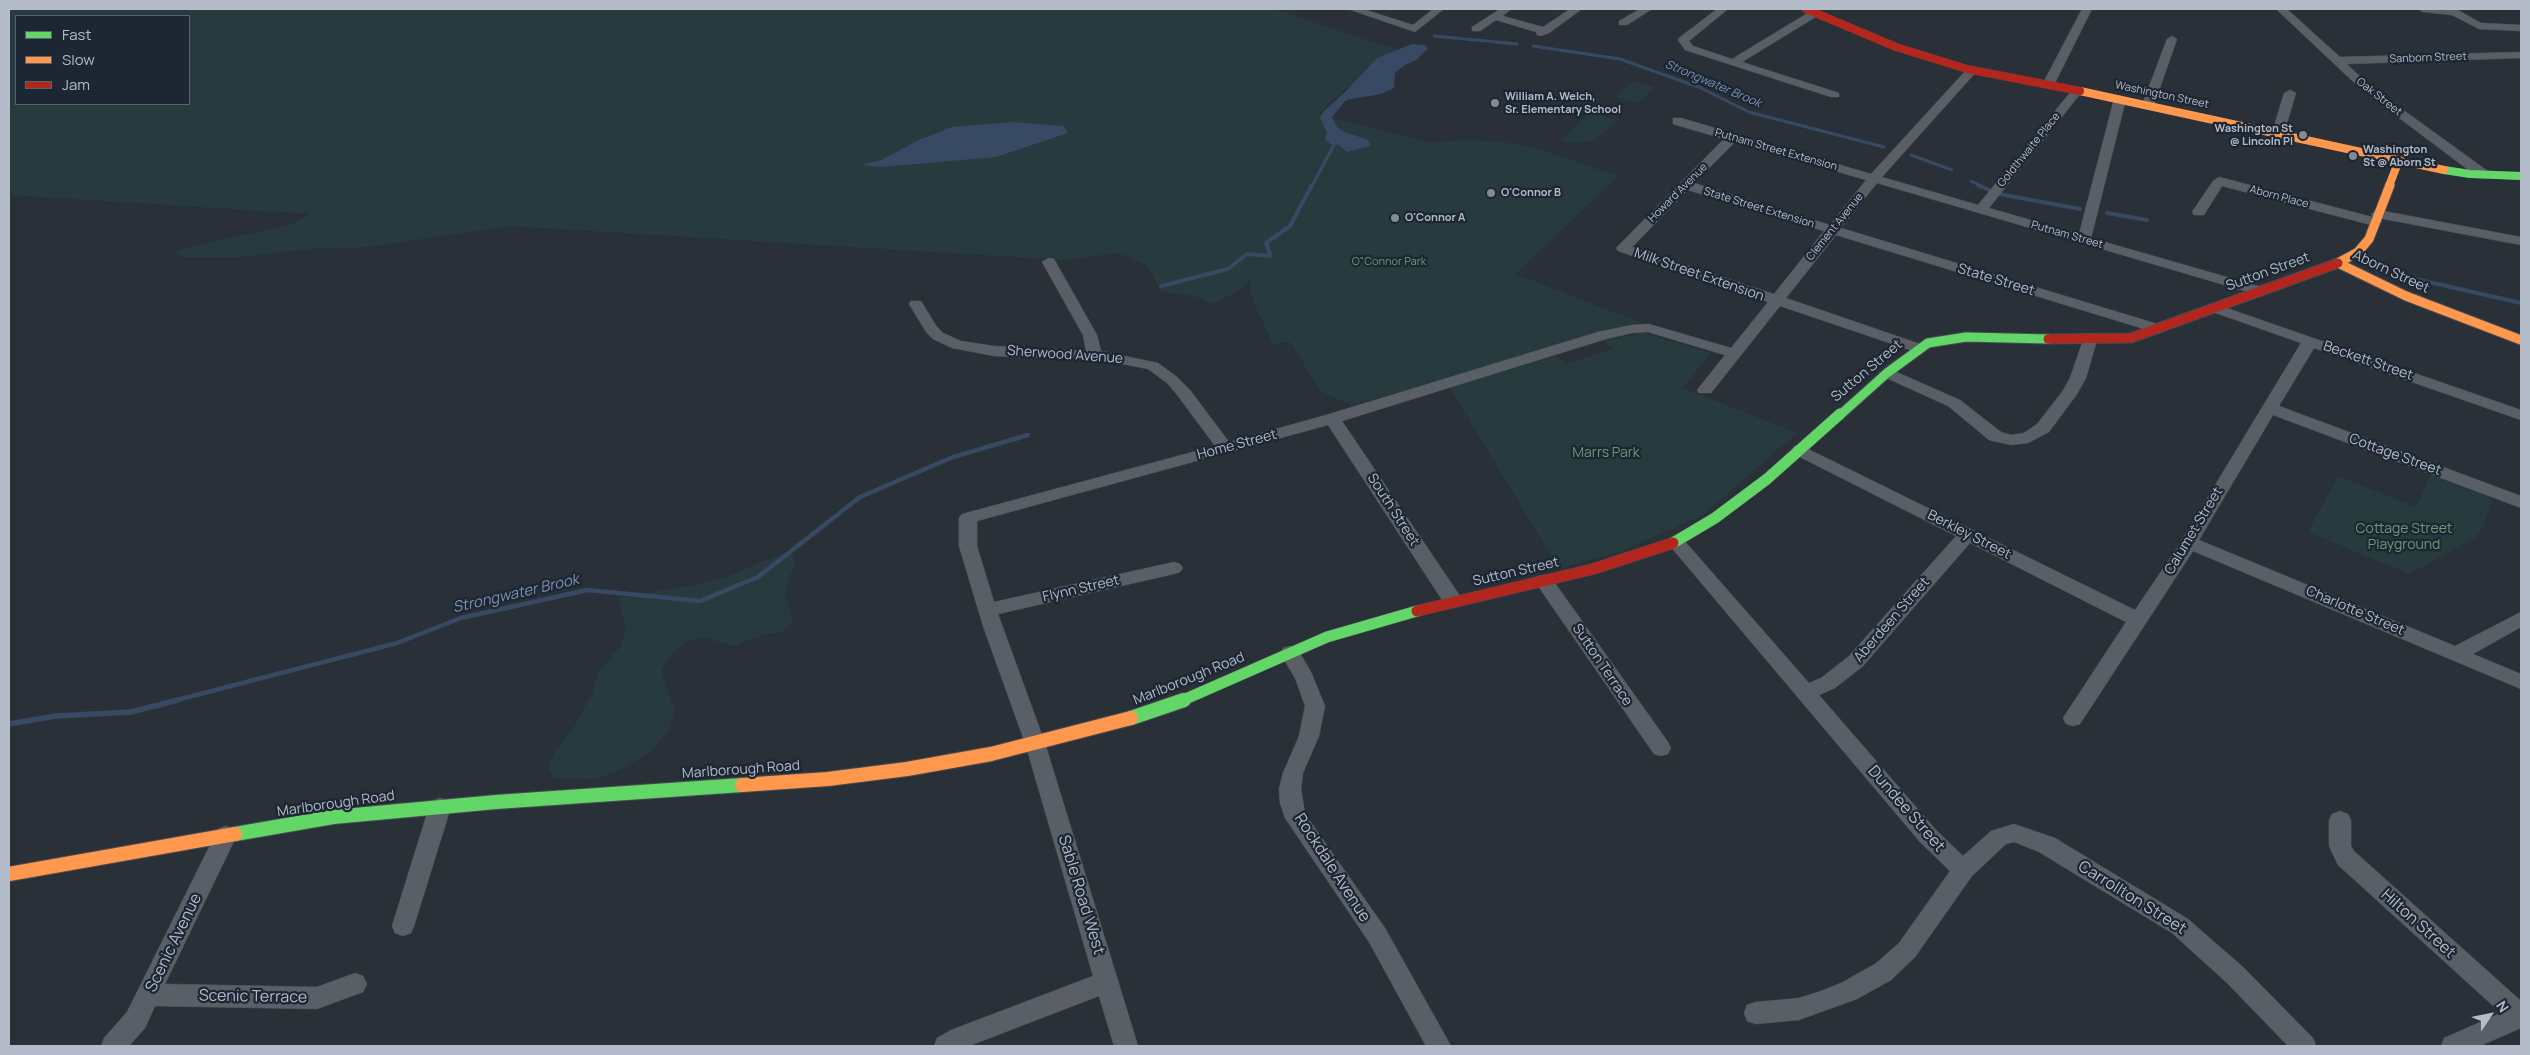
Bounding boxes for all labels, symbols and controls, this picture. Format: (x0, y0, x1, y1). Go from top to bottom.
legend (15, 15, 190, 105)
text: Fast (62, 24, 91, 45)
text: Slow (62, 49, 95, 70)
street label: Sanborn Street (2389, 50, 2467, 66)
water label: Strongwater Brook (1663, 57, 1763, 111)
text: Jam (62, 74, 90, 95)
street label: Oak Street (2354, 75, 2404, 119)
street label: Washington Street (2114, 79, 2210, 111)
place label: William A. Welch, Sr. Elementary School (1505, 90, 1621, 116)
marker: William A. Welch, Sr. Elementary School (1489, 97, 1501, 109)
street label: Goldthwaite Place (1995, 110, 2063, 190)
place label: Washington St @ Lincoln Pl (2215, 122, 2293, 148)
street label: Putnam Street Extension (1713, 126, 1839, 174)
marker: Washington St @ Lincoln Pl (2297, 129, 2309, 141)
place label: Washington St @ Aborn St (2363, 143, 2436, 169)
marker: Washington St @ Aborn St (2347, 150, 2359, 162)
street label: Howard Avenue (1646, 161, 1710, 225)
street label: Aborn Place (2248, 183, 2310, 211)
street label: State Street Extension (1702, 185, 1816, 231)
place label: O'Connor B (1501, 186, 1561, 200)
marker: O'Connor B (1485, 187, 1497, 199)
street label: Clement Avenue (1804, 191, 1866, 263)
place label: O'Connor A (1405, 211, 1465, 225)
marker: O'Connor A (1389, 212, 1401, 224)
street label: Putnam Street (2030, 218, 2104, 252)
street label: Milk Street Extension (1632, 245, 1766, 305)
street label: Aborn Street (2350, 247, 2432, 297)
street label: Sutton Street (2224, 249, 2312, 295)
park label: O"Connor Park (1352, 255, 1426, 269)
street label: State Street (1956, 260, 2036, 300)
street label: Sutton Street (1828, 336, 1906, 406)
street label: Beckett Street (2321, 338, 2415, 384)
street label: Sherwood Avenue (1006, 343, 1124, 367)
street label: Home Street (1195, 426, 1279, 464)
street label: Cottage Street (2347, 431, 2443, 479)
park label: Marrs Park (1572, 445, 1640, 461)
street label: South Street (1363, 471, 1423, 549)
street label: Calumet Street (2161, 484, 2227, 578)
street label: Berkley Street (1924, 507, 2014, 563)
park label: Cottage Street Playground (2356, 521, 2452, 554)
street label: Sutton Street (1471, 554, 1561, 590)
water label: Strongwater Brook (451, 571, 581, 617)
street label: Flynn Street (1041, 572, 1121, 606)
street label: Aberdeen Street (1851, 574, 1933, 666)
street label: Charlotte Street (2303, 583, 2407, 639)
street label: Sutton Terrace (1568, 621, 1636, 709)
street label: Marlborough Road (1131, 649, 1247, 709)
street label: Marlborough Road (681, 757, 801, 783)
street label: Dundee Street (1863, 762, 1949, 856)
street label: Marlborough Road (276, 787, 396, 821)
street label: Rockdale Avenue (1290, 810, 1374, 926)
street label: Sable Road West (1054, 833, 1108, 957)
street label: Carrollton Street (2074, 857, 2190, 939)
street label: Hilton Street (2377, 886, 2459, 962)
street label: Scenic Avenue (142, 890, 206, 996)
street label: Scenic Terrace (199, 986, 307, 1008)
north arrow (2465, 990, 2515, 1040)
text: N (2492, 997, 2514, 1016)

